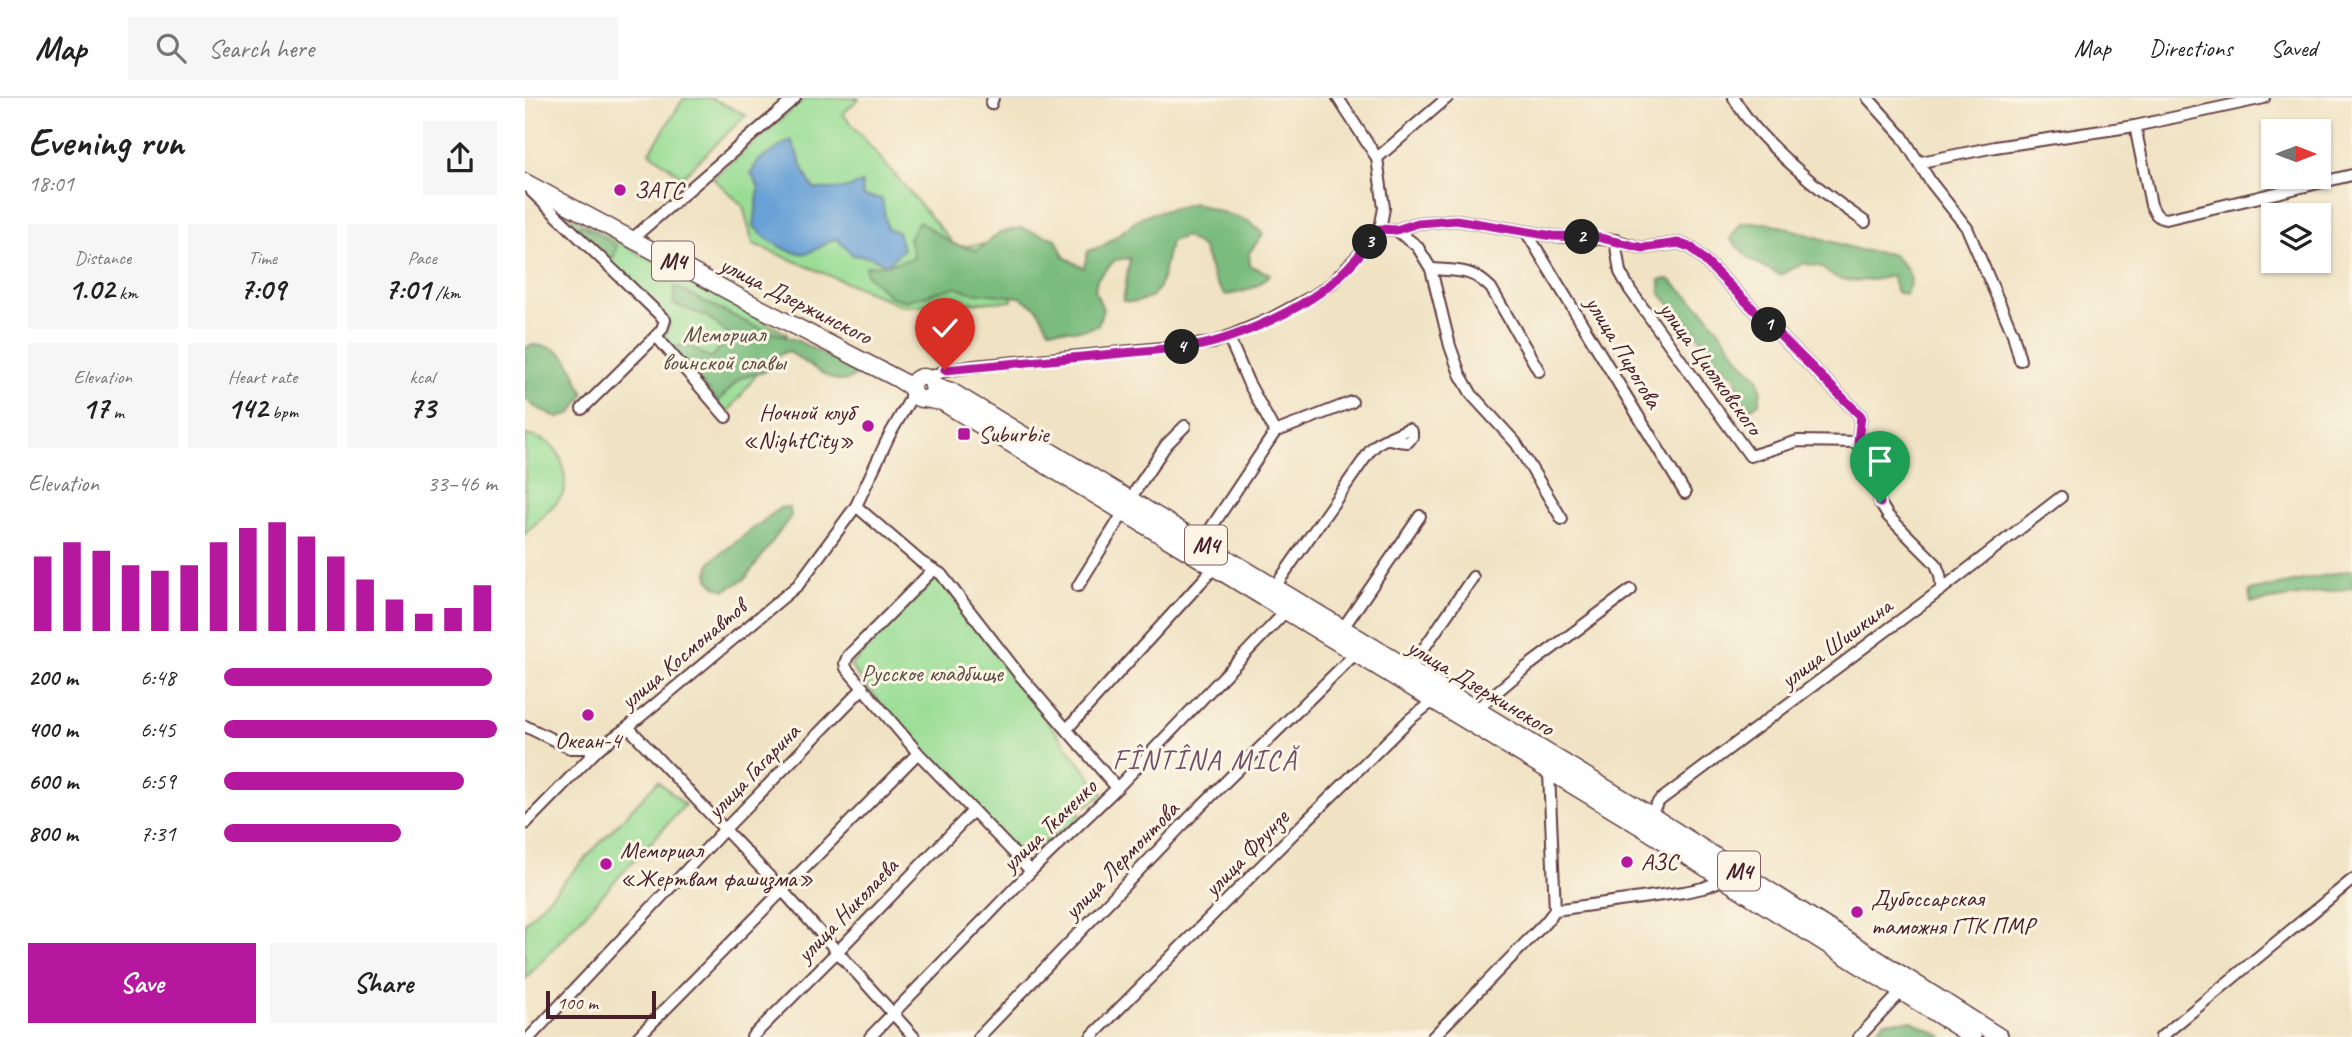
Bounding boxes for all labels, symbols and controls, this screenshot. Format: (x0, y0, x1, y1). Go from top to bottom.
search box (128, 17, 618, 80)
text: Map (35, 27, 86, 69)
icon: search (152, 29, 190, 67)
text: Search here (208, 32, 314, 65)
text: Map (2074, 33, 2111, 63)
text: Directions (2149, 33, 2232, 63)
text: Saved (2270, 33, 2317, 63)
text: Evening run (28, 119, 184, 166)
north arrow (2261, 119, 2331, 189)
map controls (2261, 119, 2331, 273)
button: share (423, 121, 497, 195)
text: 18:01 (28, 169, 74, 198)
place label: ЗАГС (634, 175, 686, 205)
marker: ЗАГС (612, 182, 628, 198)
button: layers (2261, 203, 2331, 273)
pin: 2 (1565, 220, 1599, 254)
text: 2 (1577, 224, 1586, 248)
pin: 3 (1353, 225, 1387, 260)
text: 3 (1365, 229, 1374, 253)
road number: M4 (652, 242, 694, 280)
text: Distance (74, 246, 131, 270)
text: Time (248, 246, 277, 270)
text: Pace (408, 246, 437, 270)
street label: улица Дзержинского (713, 248, 878, 352)
text: 1.02 (68, 270, 114, 308)
text: 7:09 (240, 270, 285, 308)
text: 7:01 (384, 270, 431, 308)
text: km (114, 281, 138, 305)
text: /km (431, 281, 460, 305)
street label: улица Пирогова (1578, 289, 1670, 415)
street label: улица Циолковского (1651, 294, 1771, 443)
pin (915, 298, 975, 370)
pin: 1 (1751, 308, 1787, 342)
icon: check (926, 309, 964, 347)
text: 1 (1764, 312, 1773, 336)
park label: Мемориал воинской славы (662, 319, 788, 377)
pin: 4 (1165, 330, 1199, 364)
text: 4 (1177, 334, 1186, 358)
text: Elevation (74, 365, 132, 389)
text: Heart rate (228, 365, 297, 389)
text: kcal (410, 365, 435, 389)
text: 17 (82, 389, 109, 427)
text: 142 (227, 389, 267, 427)
text: 73 (409, 389, 436, 427)
place label: Ночной клуб «NightCity» (743, 397, 859, 455)
text: m (109, 400, 124, 424)
text: bpm (267, 400, 298, 424)
marker: Ночной клуб «NightCity» (860, 418, 876, 434)
place label: Suburbie (978, 419, 1051, 449)
marker: Suburbie (956, 426, 972, 442)
pin (1850, 431, 1910, 503)
icon: arrive (1861, 442, 1899, 480)
text: Elevation (28, 469, 99, 498)
text: 33–46 m (427, 469, 497, 498)
road number: M4 (1185, 526, 1227, 564)
street label: улица Космонавтов (612, 590, 756, 717)
street label: улица Шишкина (1773, 590, 1900, 696)
street label: улица Дзержинского (1400, 630, 1561, 743)
park label: Русское кладбище (861, 658, 1005, 688)
text: 200 m (28, 663, 78, 692)
text: 6:48 (140, 663, 176, 692)
marker: Океан-4 (580, 707, 596, 723)
text: 400 m (28, 715, 78, 744)
text: 6:45 (140, 715, 176, 744)
street label: улица Гагарина (699, 716, 807, 827)
place label: Океан-4 (555, 725, 623, 755)
district label: FÎNTÎNA MICĂ (1113, 742, 1300, 777)
text: 600 m (28, 767, 78, 796)
text: 6:59 (140, 767, 176, 796)
street label: улица Ткаченко (993, 771, 1104, 879)
street label: улица Лермонтова (1056, 793, 1186, 927)
street label: улица Фрунзе (1196, 801, 1297, 904)
text: 800 m (28, 819, 78, 848)
text: 7:31 (140, 819, 176, 848)
place label: Мемориал «Жертвам фашизма» (620, 835, 814, 894)
place label: АЗС (1641, 847, 1681, 877)
street label: улица Николаева (788, 850, 905, 970)
road number: M4 (1718, 852, 1760, 890)
marker: АЗС (1619, 854, 1635, 870)
marker: Мемориал «Жертвам фашизма» (598, 856, 614, 872)
place label: Дубоссарская таможня ГТК ПМР (1871, 883, 2038, 941)
marker: Дубоссарская таможня ГТК ПМР (1849, 904, 1865, 920)
button: Save (28, 943, 256, 1023)
button: Share (270, 943, 497, 1023)
scale bar (546, 988, 656, 1020)
text: 100 m (557, 991, 598, 1015)

